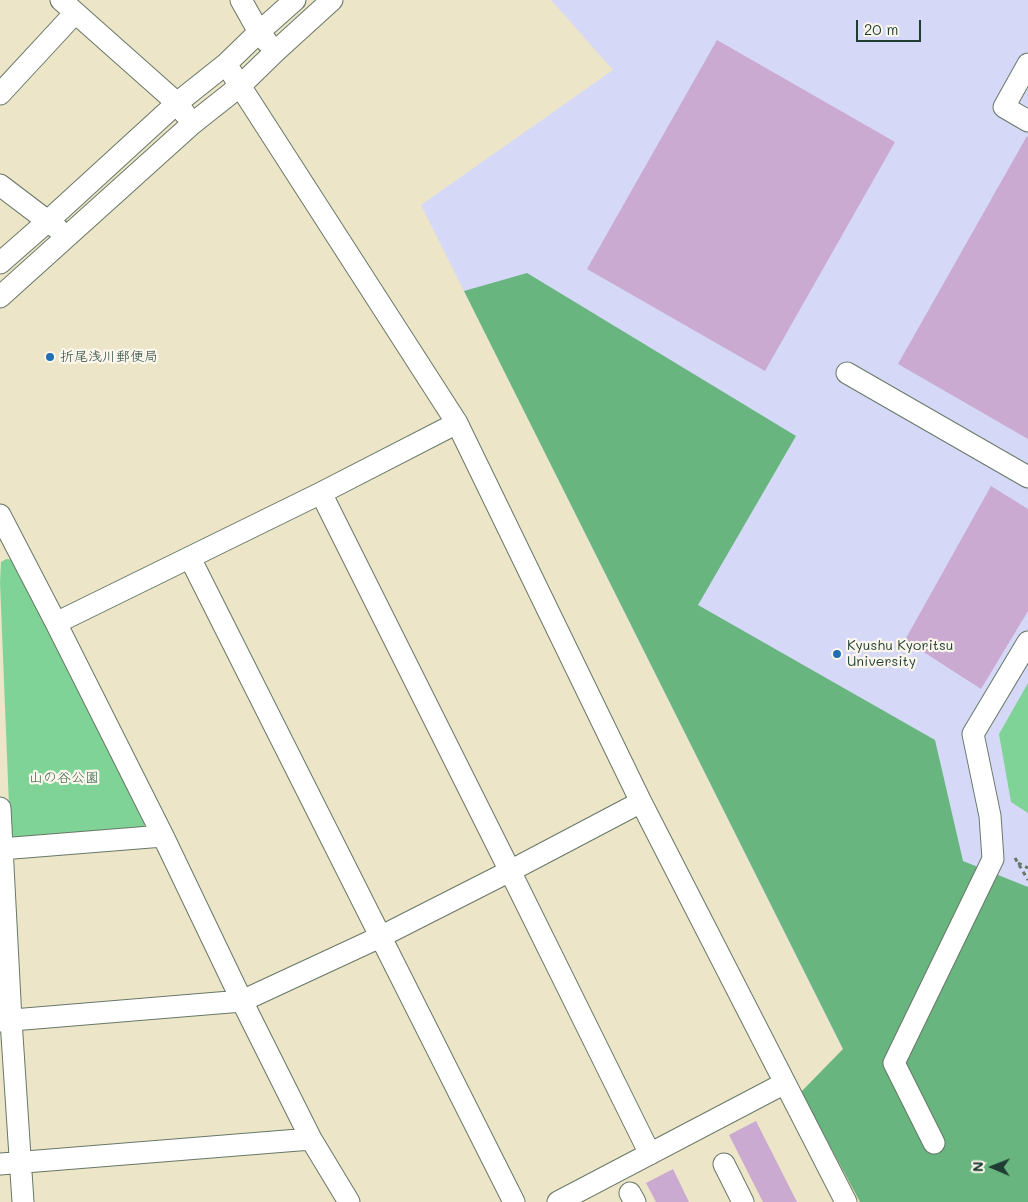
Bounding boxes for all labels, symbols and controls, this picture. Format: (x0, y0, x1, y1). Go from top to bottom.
scale bar (858, 10, 923, 42)
text: 20 m (864, 19, 898, 39)
place label: 折尾浅川郵便局 (60, 349, 158, 365)
marker: 折尾浅川郵便局 (44, 351, 56, 363)
place label: Kyushu Kyoritsu University (847, 638, 953, 670)
marker: Kyushu Kyoritsu University (831, 648, 843, 660)
park label: 山の谷公園 (29, 770, 99, 786)
north arrow (968, 1142, 1018, 1192)
text: N (968, 1161, 987, 1172)

